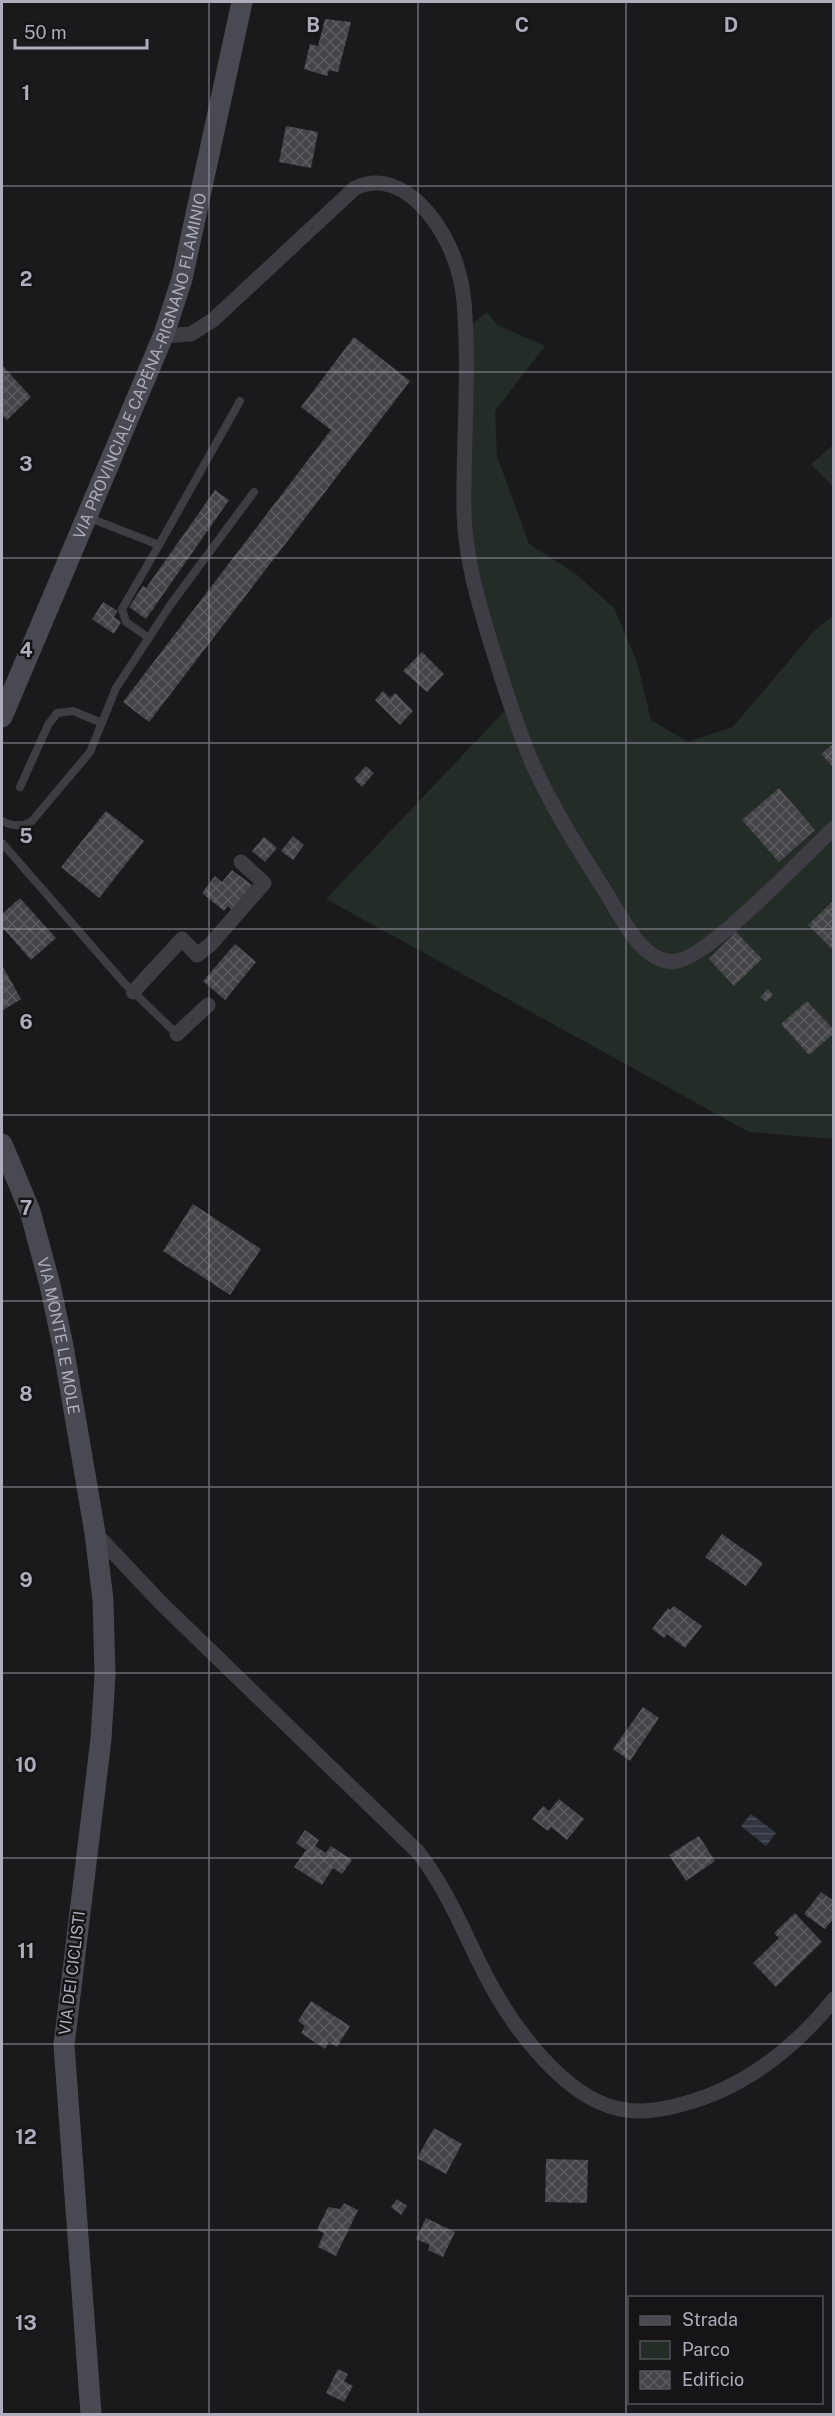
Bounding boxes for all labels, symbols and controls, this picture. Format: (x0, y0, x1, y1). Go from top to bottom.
scale bar (15, 12, 147, 50)
text: B (306, 13, 320, 37)
text: C (515, 13, 529, 37)
text: D (724, 13, 738, 37)
text: 50 m (24, 22, 67, 43)
text: 1 (22, 81, 30, 105)
street label: VIA PROVINCIALE CAPENA-RIGNANO FLAMINIO (69, 191, 210, 542)
text: 2 (20, 267, 32, 291)
text: 3 (19, 452, 33, 476)
text: 4 (19, 638, 33, 662)
text: 5 (19, 824, 33, 848)
text: 6 (19, 1010, 33, 1034)
text: 7 (20, 1196, 32, 1220)
street label: VIA MONTE LE MOLE (33, 1255, 84, 1416)
text: 8 (19, 1382, 33, 1406)
text: 9 (19, 1568, 33, 1592)
text: 10 (15, 1753, 37, 1777)
street label: VIA DEI CICLISTI (55, 1910, 89, 2036)
text: 11 (17, 1939, 35, 1963)
text: 12 (15, 2125, 37, 2149)
legend (628, 2296, 823, 2404)
text: Strada (682, 2309, 738, 2330)
text: 13 (15, 2311, 37, 2335)
text: Parco (682, 2339, 730, 2360)
text: Edificio (682, 2369, 744, 2390)

